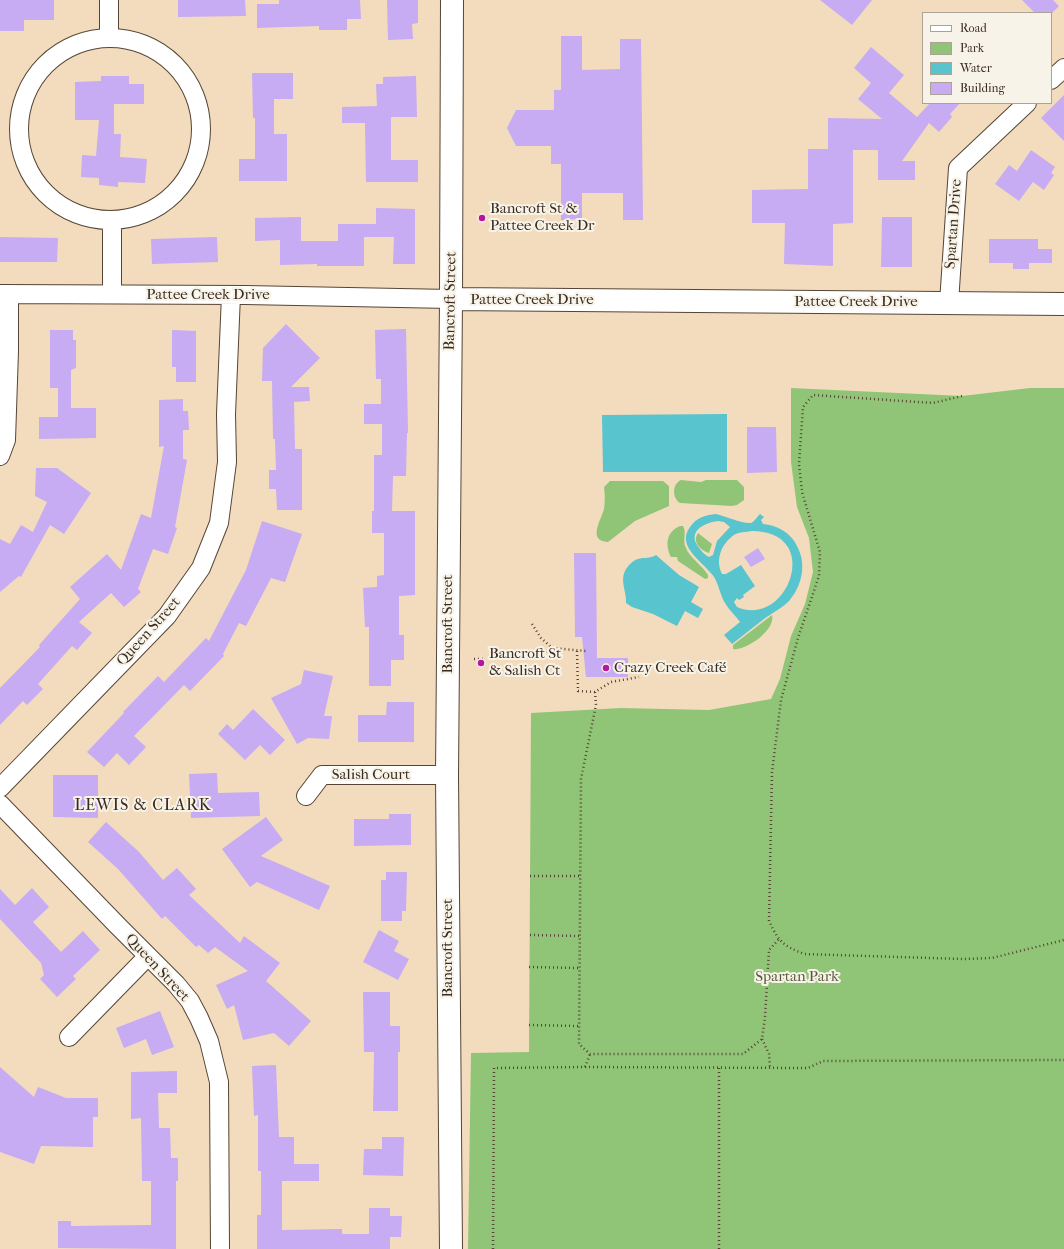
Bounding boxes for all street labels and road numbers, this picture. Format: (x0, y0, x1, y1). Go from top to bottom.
street label: Spartan Drive (942, 178, 966, 270)
street label: Bancroft Street (441, 251, 461, 351)
street label: Pattee Creek Drive (146, 286, 270, 304)
street label: Pattee Creek Drive (470, 291, 594, 309)
street label: Pattee Creek Drive (794, 293, 918, 311)
street label: Bancroft Street (439, 575, 457, 673)
street label: Queen Street (113, 594, 185, 670)
street label: Salish Court (332, 766, 410, 784)
street label: Bancroft Street (439, 899, 457, 997)
street label: Queen Street (121, 930, 193, 1006)

